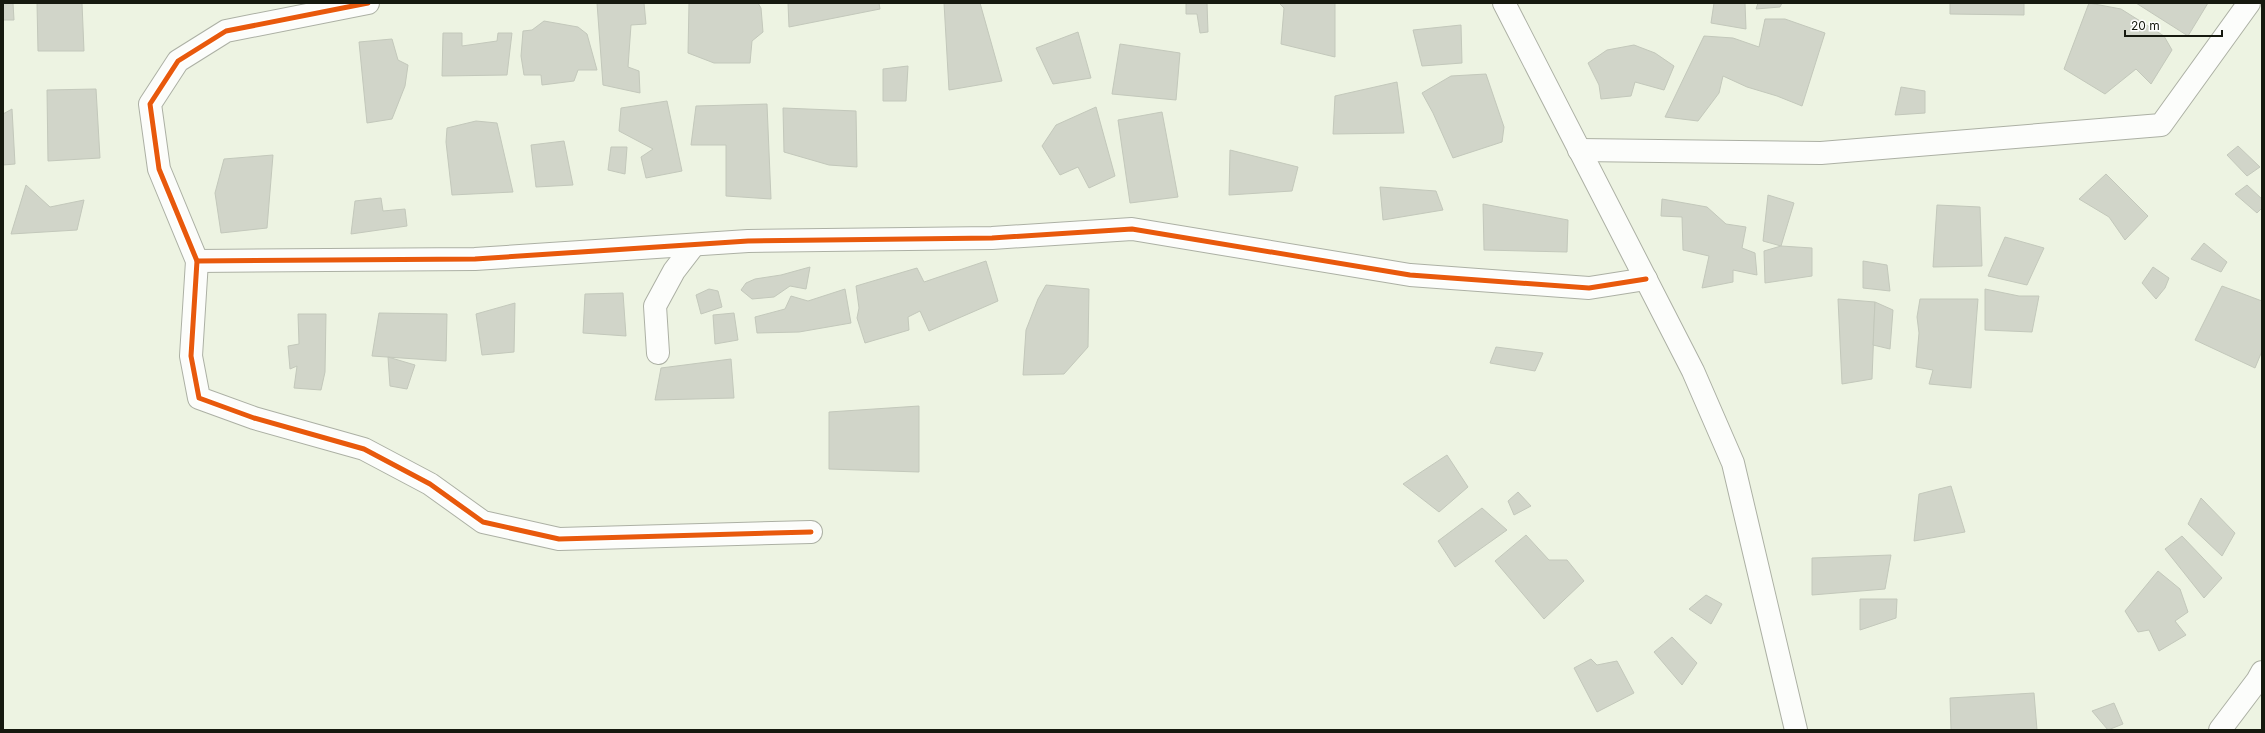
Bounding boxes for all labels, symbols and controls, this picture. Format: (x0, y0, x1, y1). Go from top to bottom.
scale bar (2125, 12, 2222, 38)
text: 20 m (2131, 18, 2160, 33)

